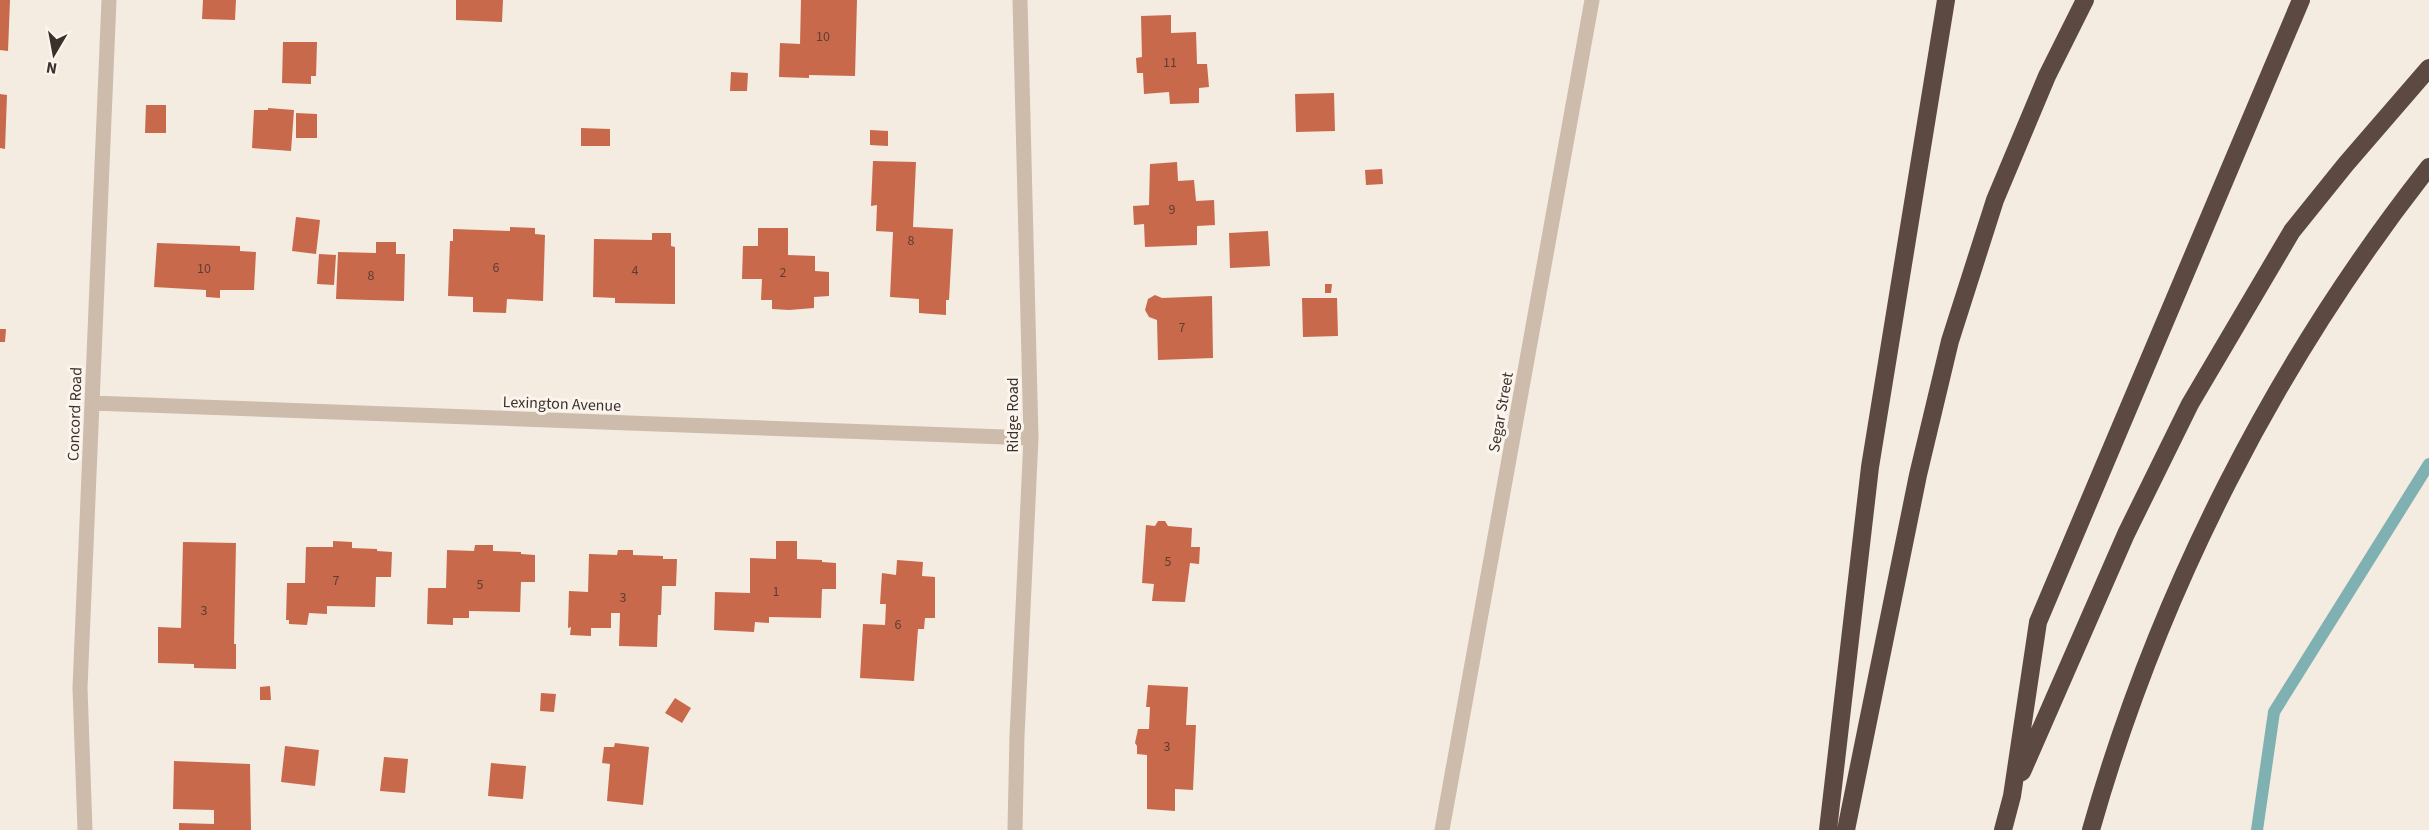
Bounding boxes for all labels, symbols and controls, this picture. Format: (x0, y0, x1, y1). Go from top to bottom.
north arrow (24, 24, 84, 84)
house number: 10 (816, 27, 830, 47)
house number: 11 (1163, 53, 1177, 73)
text: N (44, 56, 59, 80)
house number: 9 (1169, 200, 1176, 220)
house number: 8 (908, 231, 915, 251)
house number: 6 (493, 258, 500, 278)
house number: 10 (197, 259, 211, 279)
house number: 4 (632, 261, 639, 281)
house number: 2 (780, 263, 787, 283)
house number: 8 (368, 266, 375, 286)
house number: 7 (1179, 318, 1186, 338)
street label: Concord Road (62, 367, 88, 461)
street label: Segar Street (1483, 370, 1519, 454)
street label: Ridge Road (1002, 377, 1024, 453)
street label: Lexington Avenue (502, 391, 622, 417)
house number: 5 (1165, 552, 1172, 572)
house number: 7 (333, 571, 340, 591)
house number: 5 (477, 575, 484, 595)
house number: 1 (773, 582, 780, 602)
house number: 3 (620, 588, 627, 608)
house number: 3 (201, 601, 208, 621)
house number: 6 (895, 615, 902, 635)
house number: 3 (1164, 737, 1171, 757)

